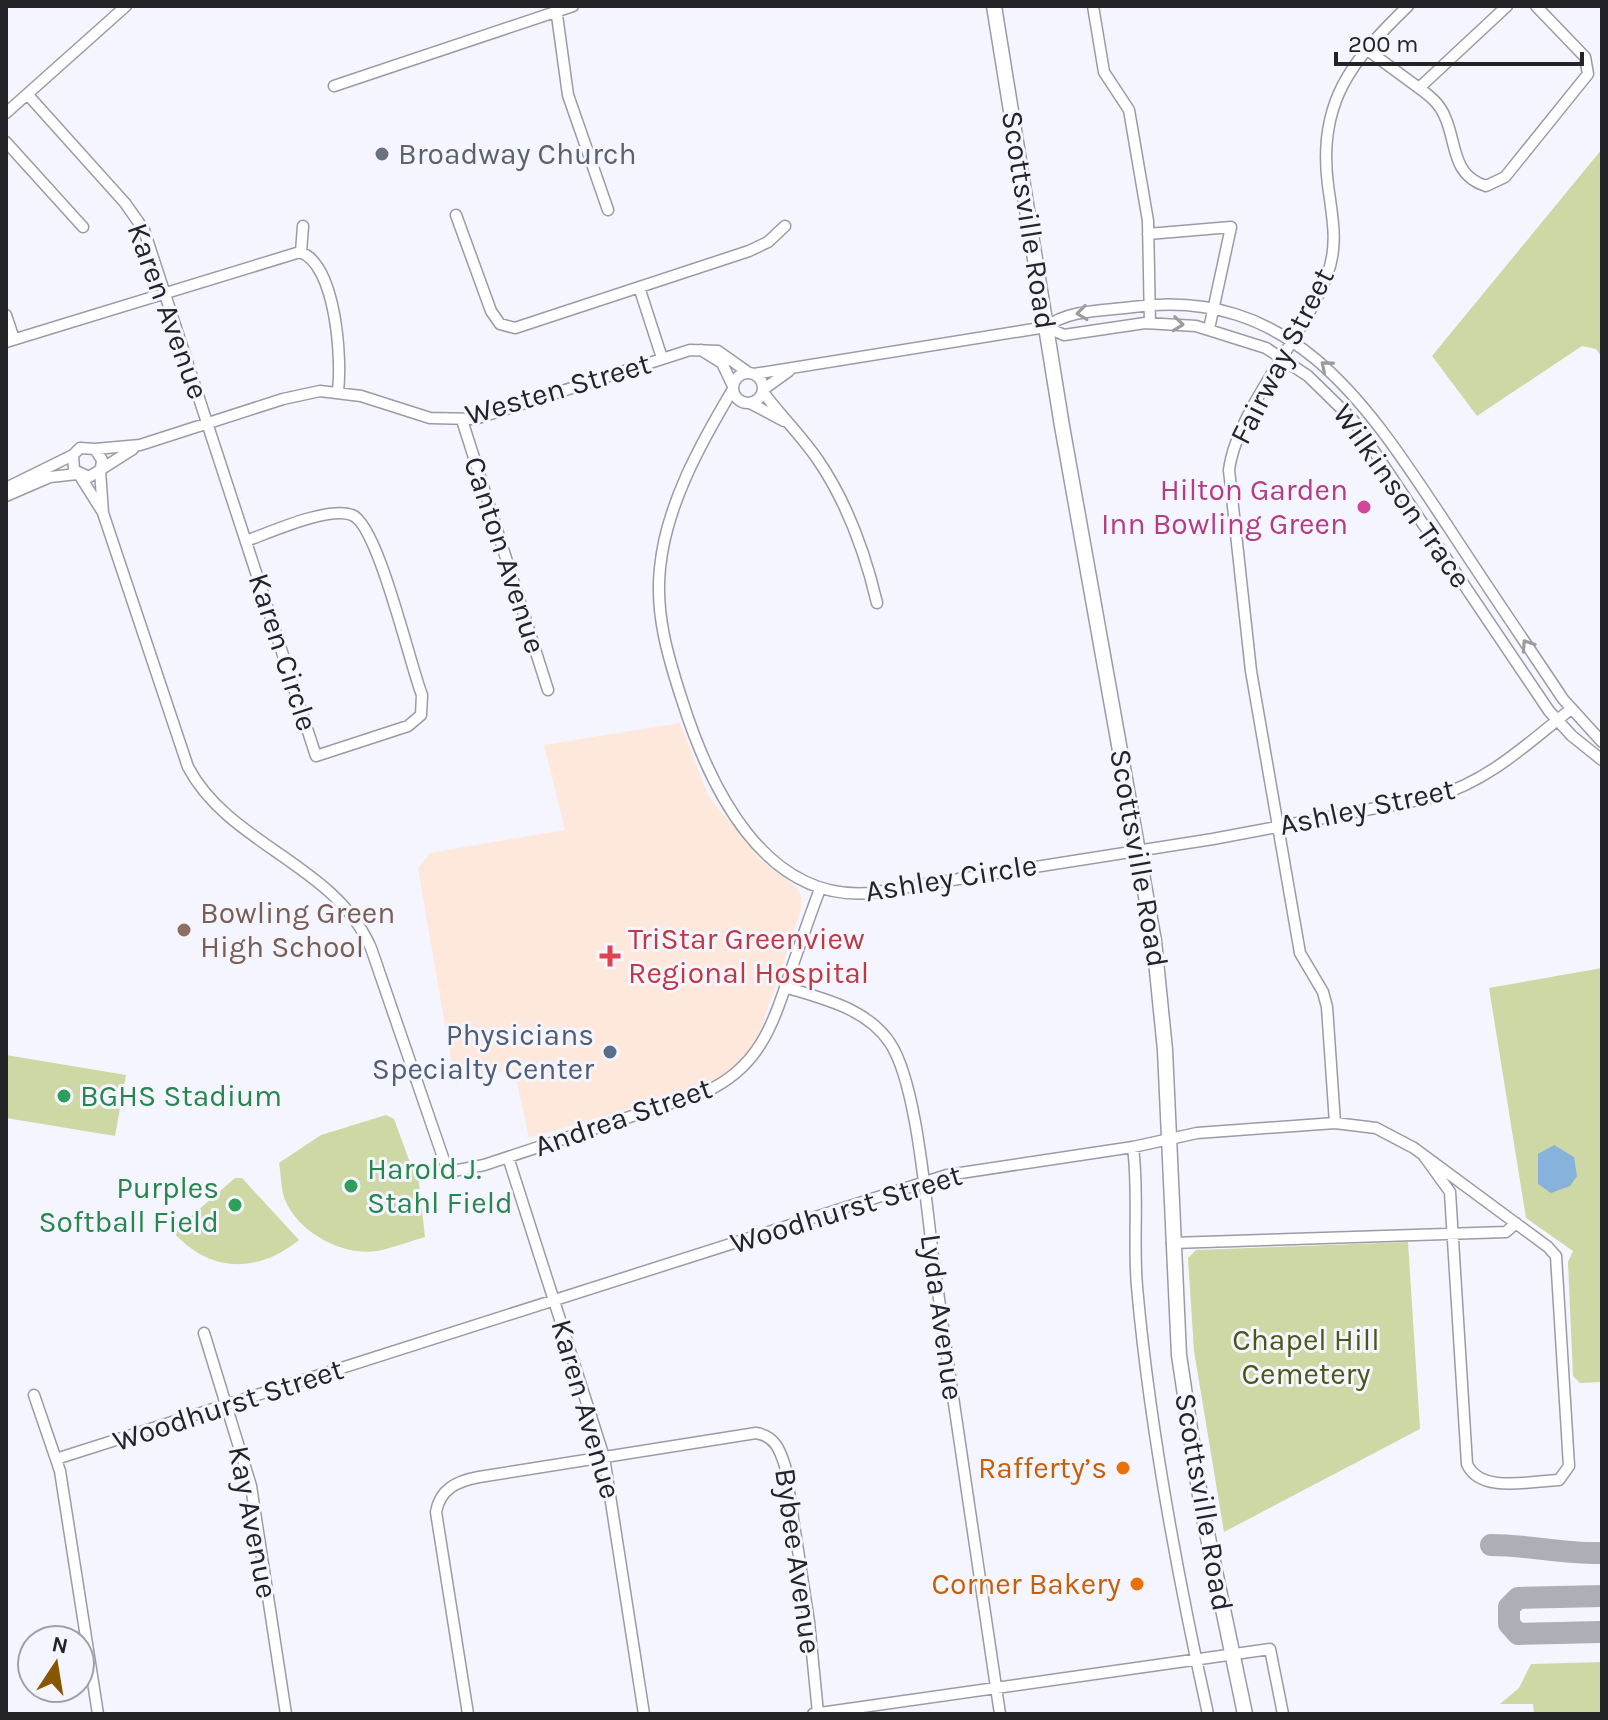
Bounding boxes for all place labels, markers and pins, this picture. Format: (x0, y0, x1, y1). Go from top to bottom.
place label: Broadway Church (398, 136, 637, 172)
marker: Broadway Church (373, 145, 391, 163)
place label: Hilton Garden Inn Bowling Green (1101, 472, 1348, 542)
marker: Hilton Garden Inn Bowling Green (1355, 498, 1373, 516)
place label: Bowling Green High School (200, 895, 395, 965)
marker: Bowling Green High School (175, 921, 193, 939)
place label: TriStar Greenview Regional Hospital (628, 921, 869, 991)
marker: TriStar Greenview Regional Hospital (599, 945, 621, 967)
place label: Physicians Specialty Center (372, 1017, 594, 1087)
marker: Physicians Specialty Center (601, 1043, 619, 1061)
place label: BGHS Stadium (80, 1078, 282, 1114)
marker: BGHS Stadium (55, 1087, 73, 1105)
place label: Harold J. Stahl Field (367, 1151, 513, 1221)
place label: Purples Softball Field (38, 1170, 219, 1240)
marker: Harold J. Stahl Field (342, 1177, 360, 1195)
marker: Purples Softball Field (226, 1196, 244, 1214)
place label: Rafferty’s (978, 1450, 1107, 1486)
marker: Rafferty’s (1114, 1459, 1132, 1477)
place label: Corner Bakery (932, 1566, 1121, 1602)
marker: Corner Bakery (1128, 1575, 1146, 1593)

